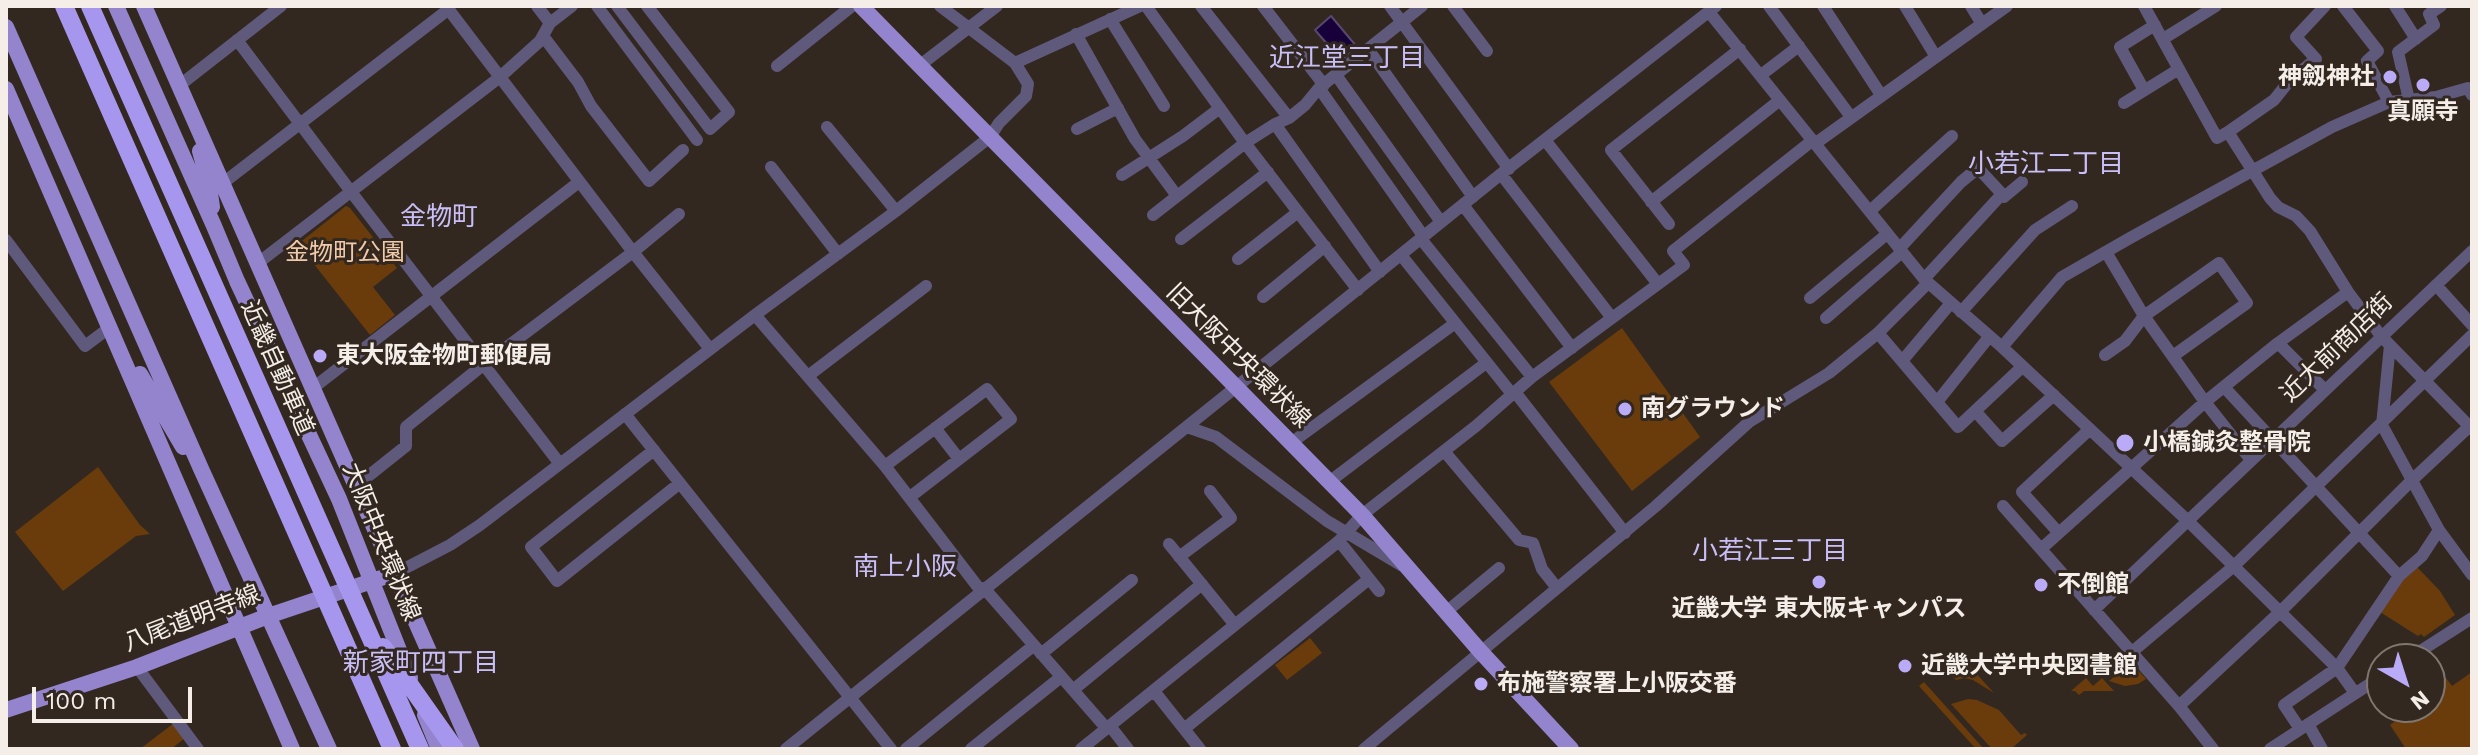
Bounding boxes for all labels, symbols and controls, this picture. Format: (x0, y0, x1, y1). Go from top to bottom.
district label: 近江堂三丁目 (1269, 42, 1425, 74)
place label: 神劔神社 (2278, 63, 2374, 91)
marker: 神劔神社 (2381, 68, 2399, 86)
marker: 真願寺 (2414, 76, 2432, 94)
place label: 真願寺 (2387, 98, 2459, 126)
district label: 小若江二丁目 (1968, 148, 2124, 180)
district label: 金物町 (400, 201, 478, 233)
park label: 金物町公園 (285, 239, 405, 267)
street label: 旧大阪中央環状線 (1160, 278, 1316, 434)
street label: 近大前商店街 (2275, 288, 2399, 408)
street label: 近畿自動車道 (235, 296, 319, 440)
place label: 東大阪金物町郵便局 (336, 342, 552, 370)
marker: 東大阪金物町郵便局 (311, 347, 329, 365)
place label: 南グラウンド (1641, 395, 1785, 423)
marker: 南グラウンド (1616, 400, 1634, 418)
place label: 小橋鍼灸整骨院 (2143, 429, 2311, 457)
marker: 小橋鍼灸整骨院 (2114, 432, 2136, 454)
street label: 大阪中央環状線 (336, 459, 426, 625)
district label: 小若江三丁目 (1692, 535, 1848, 567)
district label: 南上小阪 (853, 551, 957, 583)
place label: 不倒館 (2057, 571, 2129, 599)
marker: 近畿大学 東大阪キャンパス (1810, 573, 1828, 591)
marker: 不倒館 (2032, 576, 2050, 594)
street label: 八尾道明寺線 (120, 580, 264, 658)
place label: 近畿大学 東大阪キャンパス (1672, 595, 1966, 623)
north arrow (2366, 643, 2446, 723)
district label: 新家町四丁目 (343, 647, 499, 679)
place label: 近畿大学中央図書館 (1921, 652, 2137, 680)
marker: 近畿大学中央図書館 (1896, 657, 1914, 675)
place label: 布施警察署上小阪交番 (1497, 670, 1737, 698)
scale bar (36, 671, 196, 721)
marker: 布施警察署上小阪交番 (1472, 675, 1490, 693)
text: N (2406, 686, 2434, 715)
text: 100 m (46, 687, 116, 715)

